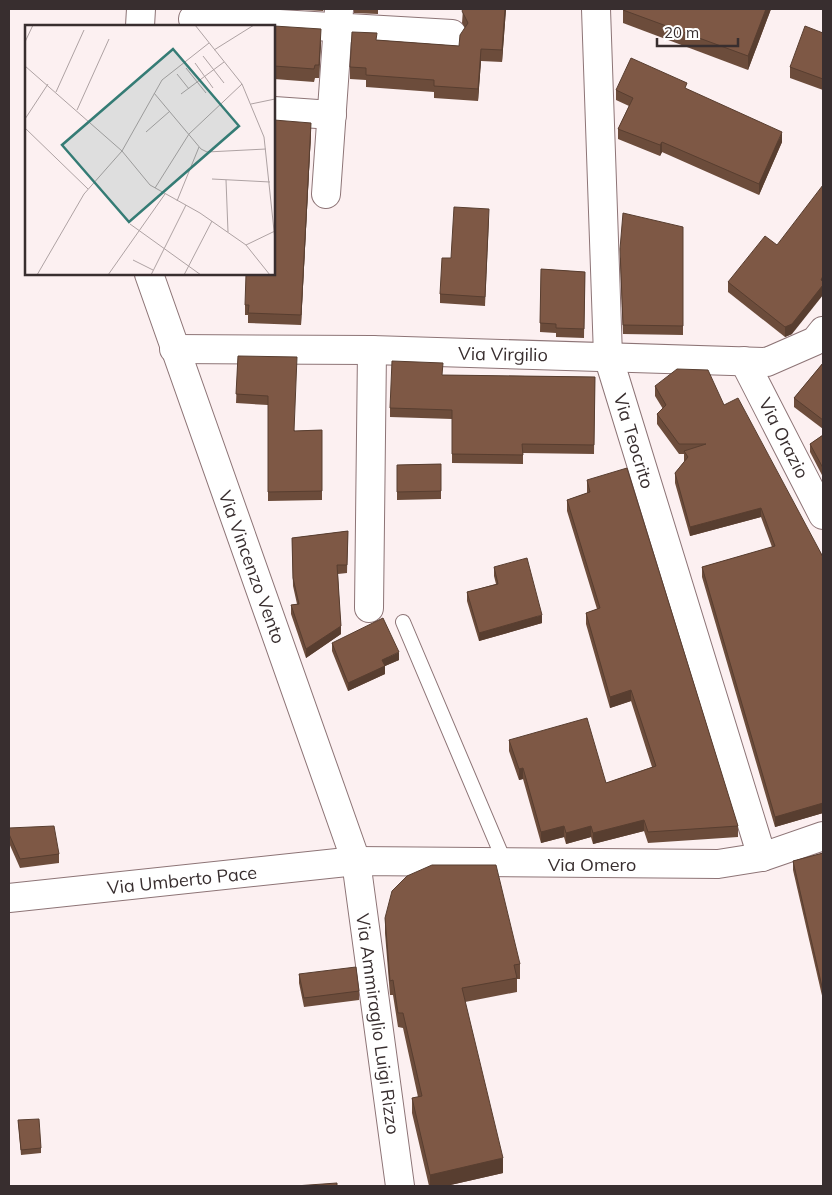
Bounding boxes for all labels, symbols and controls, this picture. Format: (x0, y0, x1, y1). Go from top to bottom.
scale bar (657, 15, 738, 47)
text: 20 m (664, 23, 699, 42)
inset map (25, 25, 275, 275)
street label: Via Virgilio (458, 342, 548, 366)
street label: Via Teocrito (609, 391, 659, 491)
street label: Via Orazio (754, 394, 814, 482)
street label: Via Vincenzo Vento (214, 487, 290, 647)
street label: Via Omero (548, 853, 636, 876)
street label: Via Umberto Pace (106, 861, 258, 899)
street label: Via Ammiraglio Luigi Rizzo (351, 912, 405, 1136)

